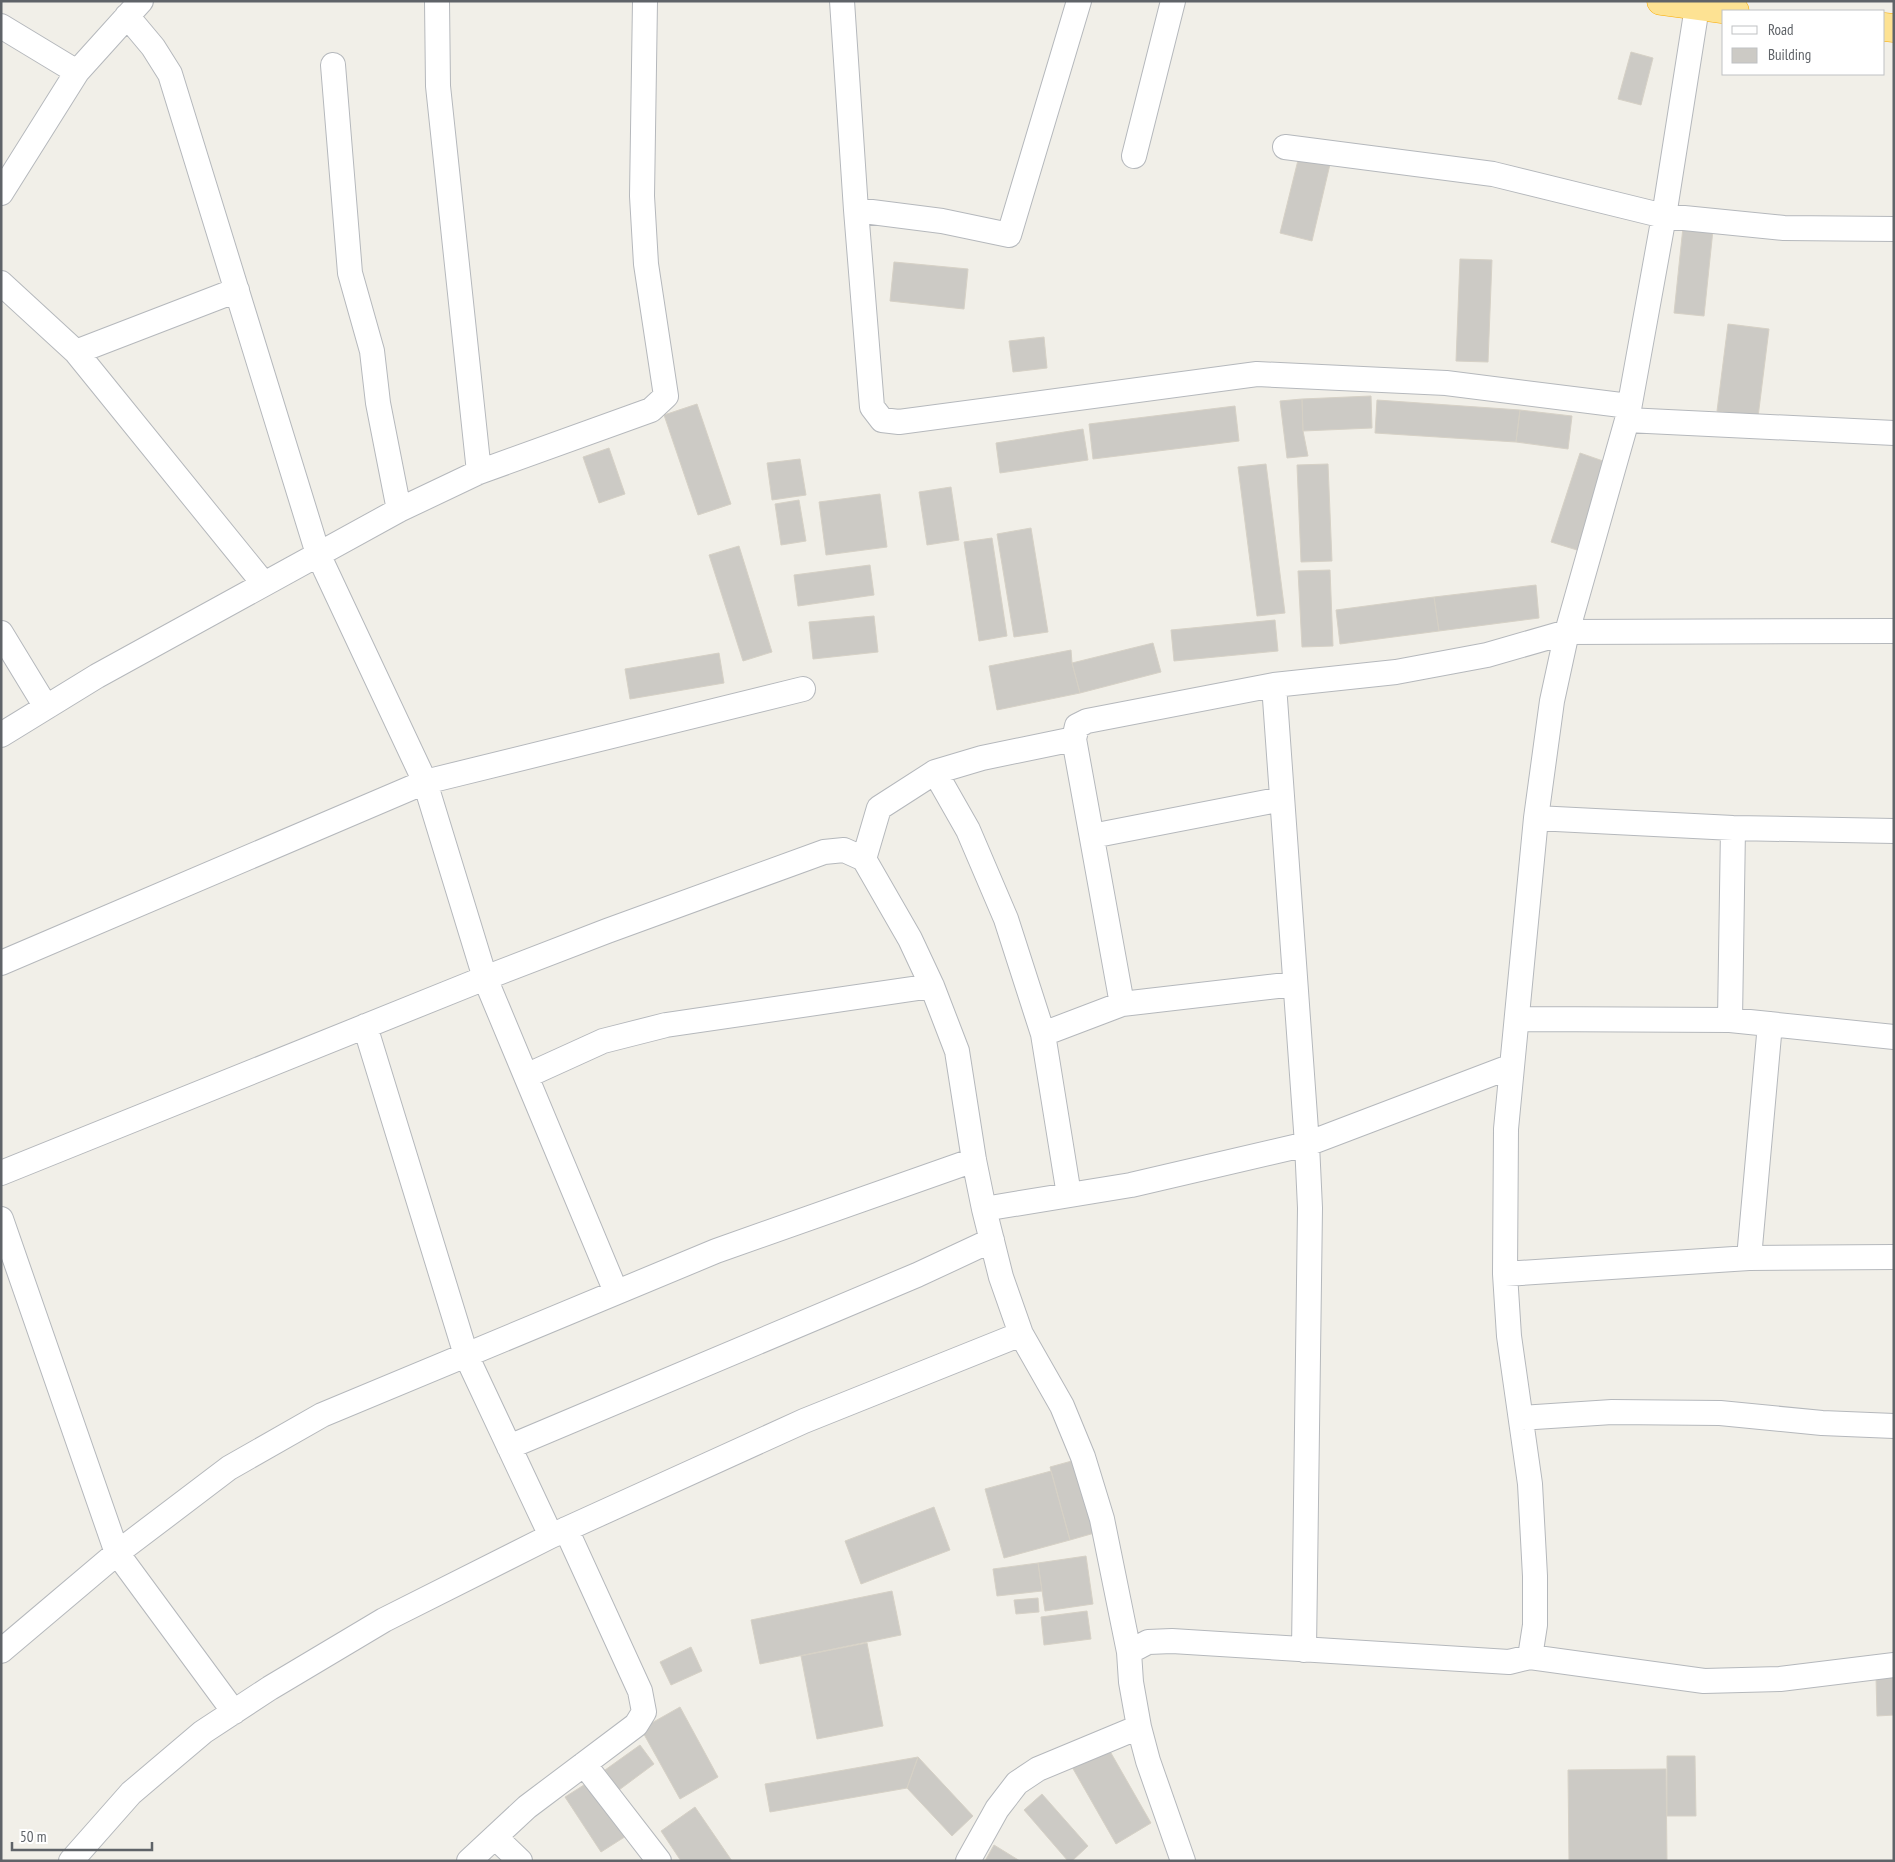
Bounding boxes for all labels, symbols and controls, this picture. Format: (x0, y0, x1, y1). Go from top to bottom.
legend (1722, 10, 1885, 75)
text: Road (1768, 20, 1794, 39)
text: Building (1768, 45, 1811, 64)
scale bar (12, 1820, 152, 1852)
text: 50 m (20, 1827, 46, 1846)

